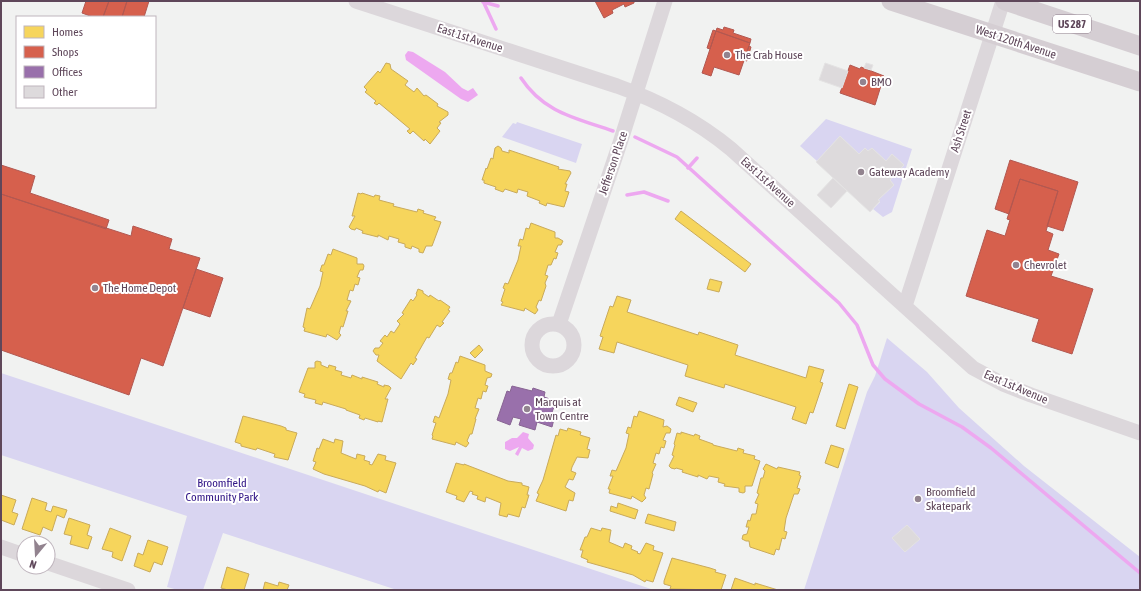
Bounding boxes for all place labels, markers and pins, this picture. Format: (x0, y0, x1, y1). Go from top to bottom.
place label: The Crab House (735, 48, 803, 62)
marker: The Crab House (722, 50, 732, 60)
place label: BMO (871, 75, 892, 89)
marker: BMO (858, 77, 868, 87)
place label: Gateway Academy (869, 165, 949, 179)
marker: Gateway Academy (856, 167, 866, 177)
place label: Chevrolet (1024, 258, 1067, 272)
marker: Chevrolet (1011, 260, 1021, 270)
place label: The Home Depot (103, 281, 177, 295)
marker: The Home Depot (90, 283, 100, 293)
place label: Marquis at Town Centre (535, 395, 589, 423)
marker: Marquis at Town Centre (522, 404, 532, 414)
place label: Broomfield Skatepark (926, 485, 975, 513)
marker: Broomfield Skatepark (913, 494, 923, 504)

